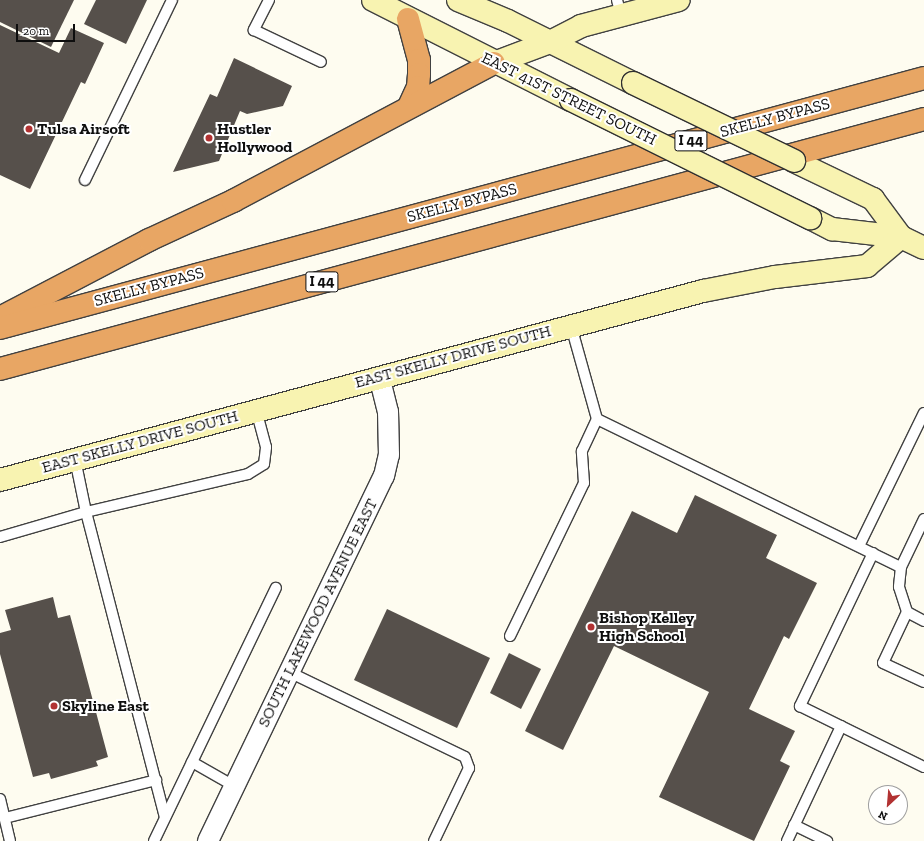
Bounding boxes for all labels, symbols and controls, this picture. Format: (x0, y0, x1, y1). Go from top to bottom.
scale bar (18, 16, 77, 42)
text: 20 m (23, 24, 49, 38)
street label: EAST 41ST STREET SOUTH (478, 48, 660, 150)
street label: SKELLY BYPASS (718, 94, 832, 142)
place label: Tulsa Airsoft (37, 119, 130, 139)
place label: Hustler Hollywood (217, 119, 292, 157)
marker: Tulsa Airsoft (24, 124, 34, 134)
road number: I 44 (674, 128, 708, 154)
marker: Hustler Hollywood (204, 133, 214, 143)
street label: SKELLY BYPASS (405, 179, 519, 227)
street label: SKELLY BYPASS (92, 263, 206, 311)
road number: I 44 (305, 269, 339, 295)
street label: EAST SKELLY DRIVE SOUTH (352, 321, 554, 393)
street label: EAST SKELLY DRIVE SOUTH (39, 406, 241, 478)
street label: SOUTH LAKEWOOD AVENUE EAST (254, 495, 382, 731)
place label: Bishop Kelley High School (599, 608, 694, 646)
marker: Bishop Kelley High School (586, 622, 596, 632)
place label: Skyline East (62, 696, 149, 716)
marker: Skyline East (49, 701, 59, 711)
north arrow (868, 785, 908, 825)
text: N (876, 808, 890, 823)

